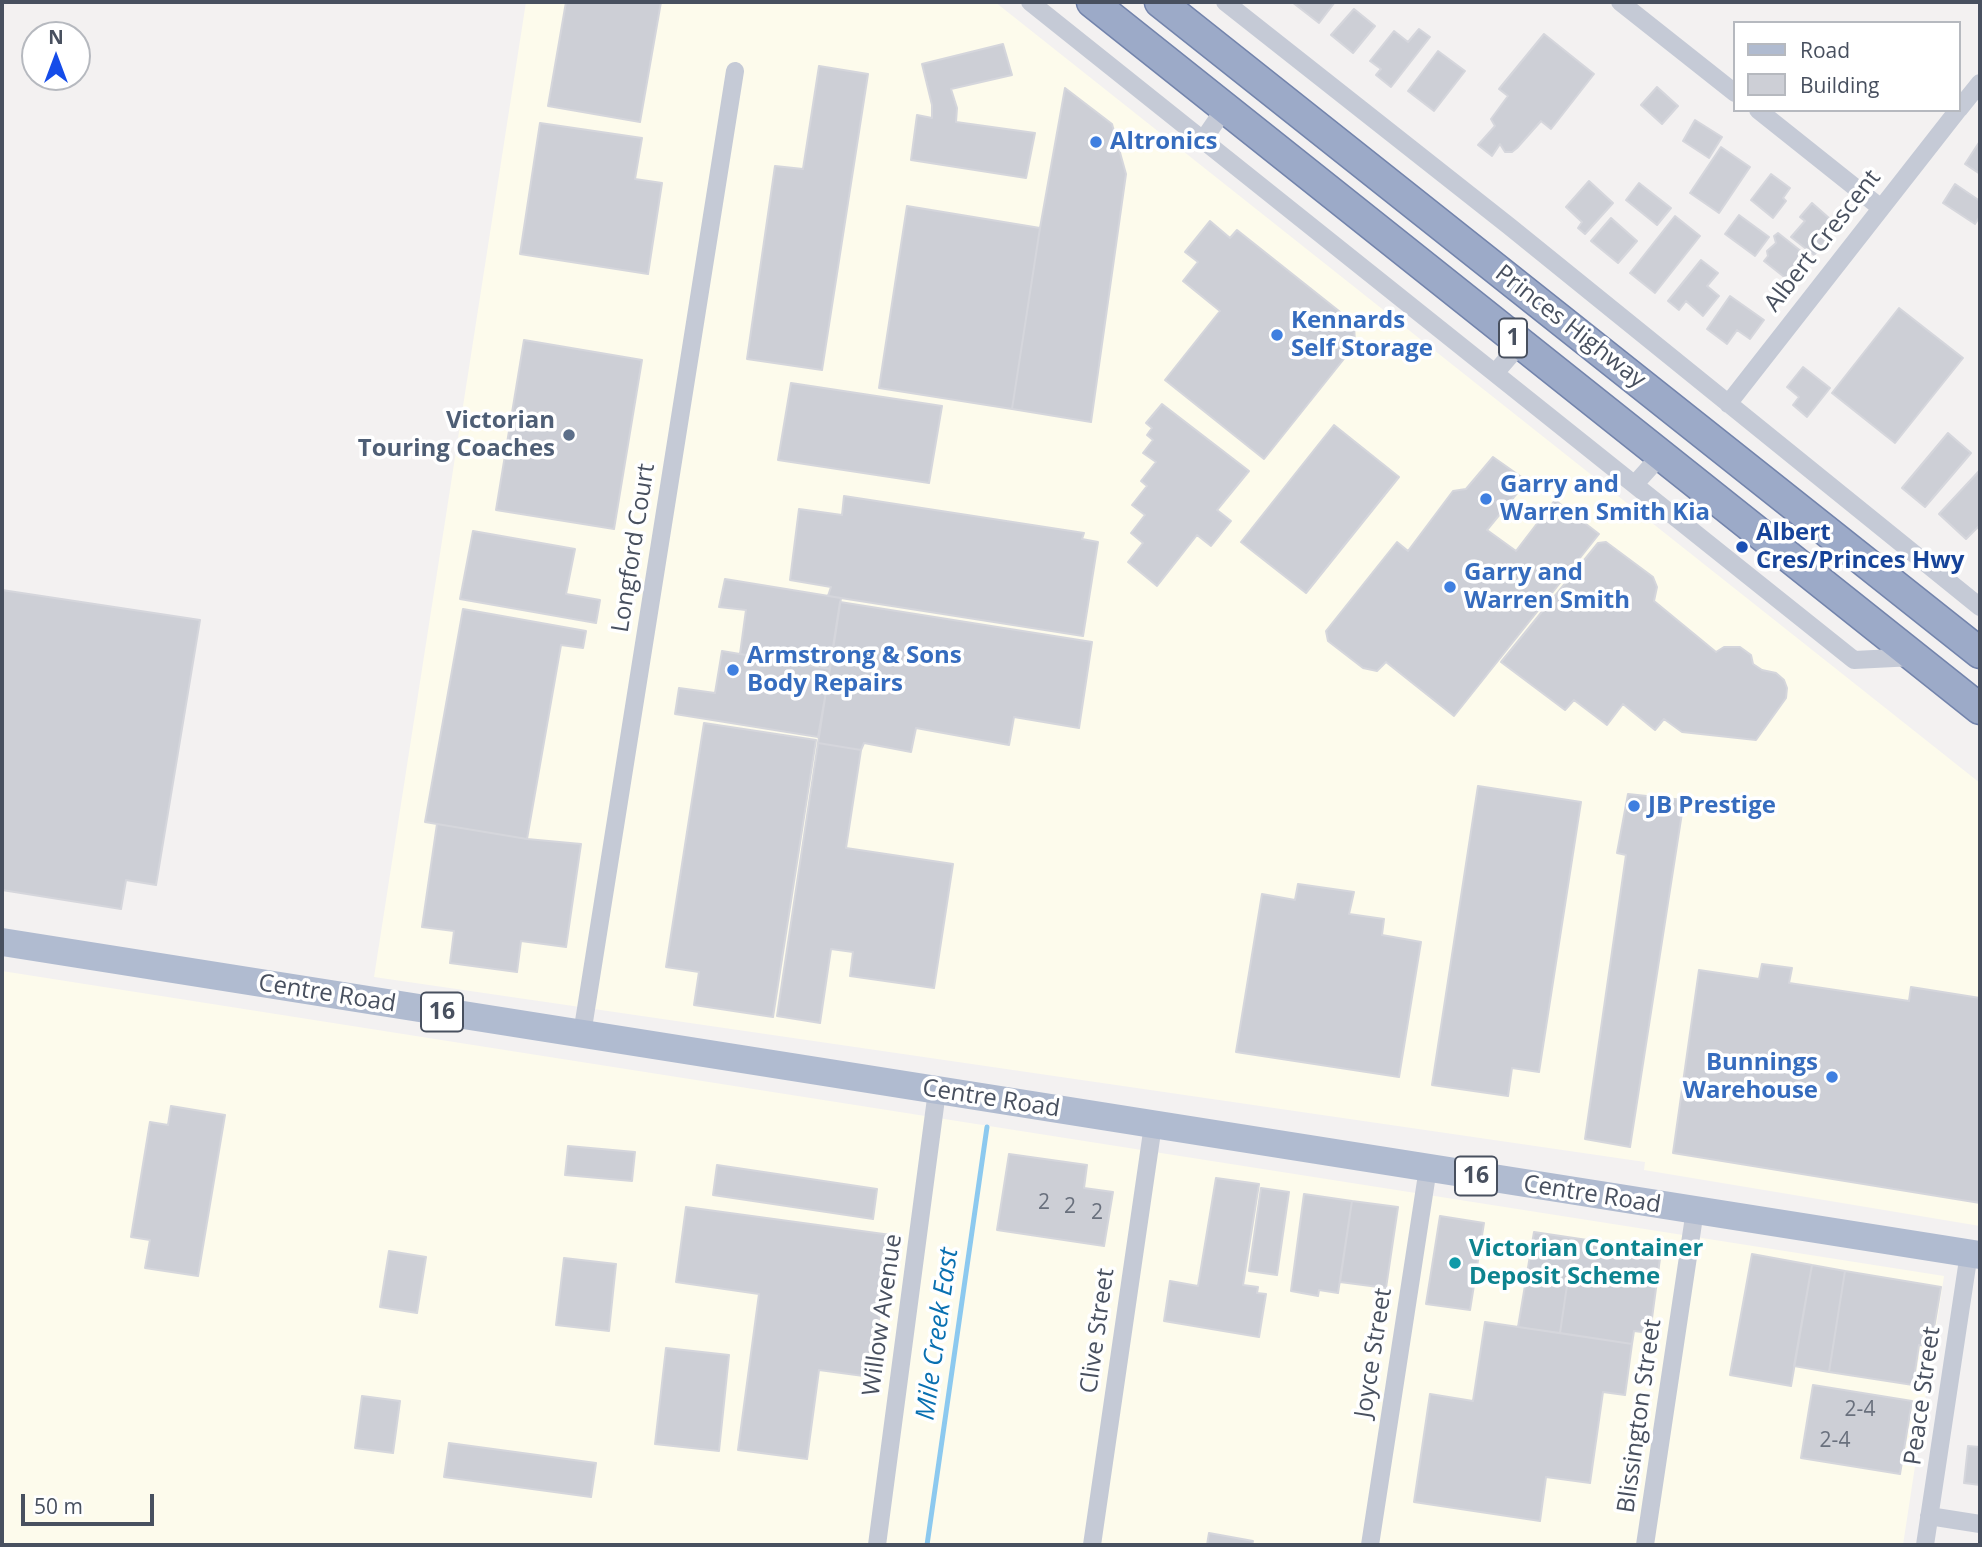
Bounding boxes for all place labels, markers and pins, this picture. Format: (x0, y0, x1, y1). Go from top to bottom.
place label: Altronics (1110, 128, 1217, 156)
marker: Altronics (1088, 134, 1104, 150)
place label: Kennards Self Storage (1291, 307, 1433, 363)
marker: Kennards Self Storage (1269, 327, 1285, 343)
place label: Victorian Touring Coaches (358, 407, 555, 463)
marker: Victorian Touring Coaches (561, 427, 577, 443)
place label: Garry and Warren Smith Kia (1500, 471, 1710, 527)
marker: Garry and Warren Smith Kia (1478, 491, 1494, 507)
place label: Albert Cres/Princes Hwy (1756, 519, 1965, 575)
marker: Albert Cres/Princes Hwy (1734, 539, 1750, 555)
place label: Garry and Warren Smith (1464, 559, 1630, 615)
marker: Garry and Warren Smith (1442, 579, 1458, 595)
place label: Armstrong & Sons Body Repairs (747, 642, 962, 698)
marker: Armstrong & Sons Body Repairs (725, 662, 741, 678)
place label: JB Prestige (1648, 792, 1776, 820)
marker: JB Prestige (1626, 798, 1642, 814)
place label: Bunnings Warehouse (1683, 1049, 1818, 1105)
marker: Bunnings Warehouse (1824, 1069, 1840, 1085)
place label: Victorian Container Deposit Scheme (1469, 1235, 1703, 1291)
marker: Victorian Container Deposit Scheme (1447, 1255, 1463, 1271)

